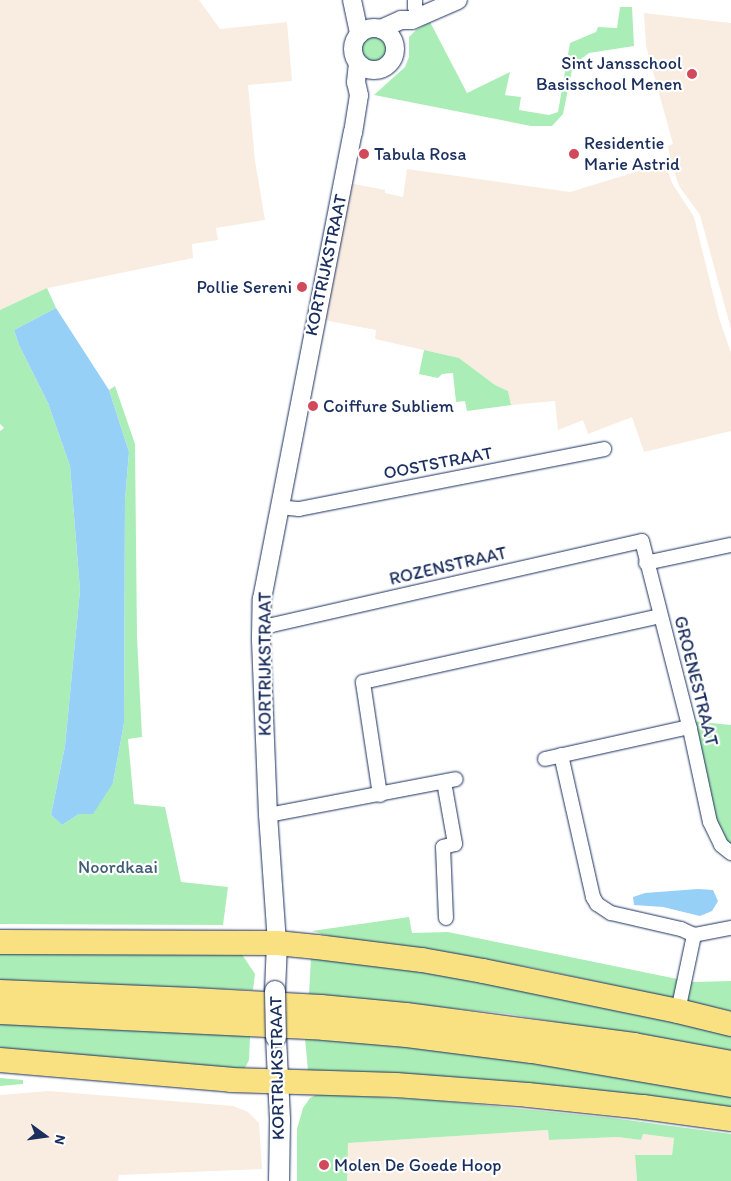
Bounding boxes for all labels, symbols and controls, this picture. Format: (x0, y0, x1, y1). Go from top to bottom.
place label: Sint Jansschool Basisschool Menen (536, 53, 682, 96)
marker: Sint Jansschool Basisschool Menen (686, 68, 698, 80)
place label: Residentie Marie Astrid (584, 133, 680, 176)
place label: Tabula Rosa (374, 143, 466, 165)
marker: Tabula Rosa (358, 148, 370, 160)
marker: Residentie Marie Astrid (568, 148, 580, 160)
street label: KORTRIJKSTRAAT (300, 192, 352, 338)
place label: Pollie Sereni (197, 276, 292, 298)
marker: Pollie Sereni (296, 281, 308, 293)
place label: Coiffure Subliem (323, 395, 454, 417)
marker: Coiffure Subliem (307, 400, 319, 412)
street label: OOSTSTRAAT (382, 442, 494, 484)
street label: ROZENSTRAAT (387, 542, 509, 590)
street label: KORTRIJKSTRAAT (254, 592, 276, 736)
street label: GROENESTRAAT (669, 614, 723, 748)
park label: Noordkaai (78, 856, 158, 878)
street label: KORTRIJKSTRAAT (265, 996, 289, 1140)
north arrow (20, 1111, 70, 1161)
text: N (51, 1133, 69, 1146)
place label: Molen De Goede Hoop (334, 1154, 502, 1176)
marker: Molen De Goede Hoop (318, 1159, 330, 1171)

